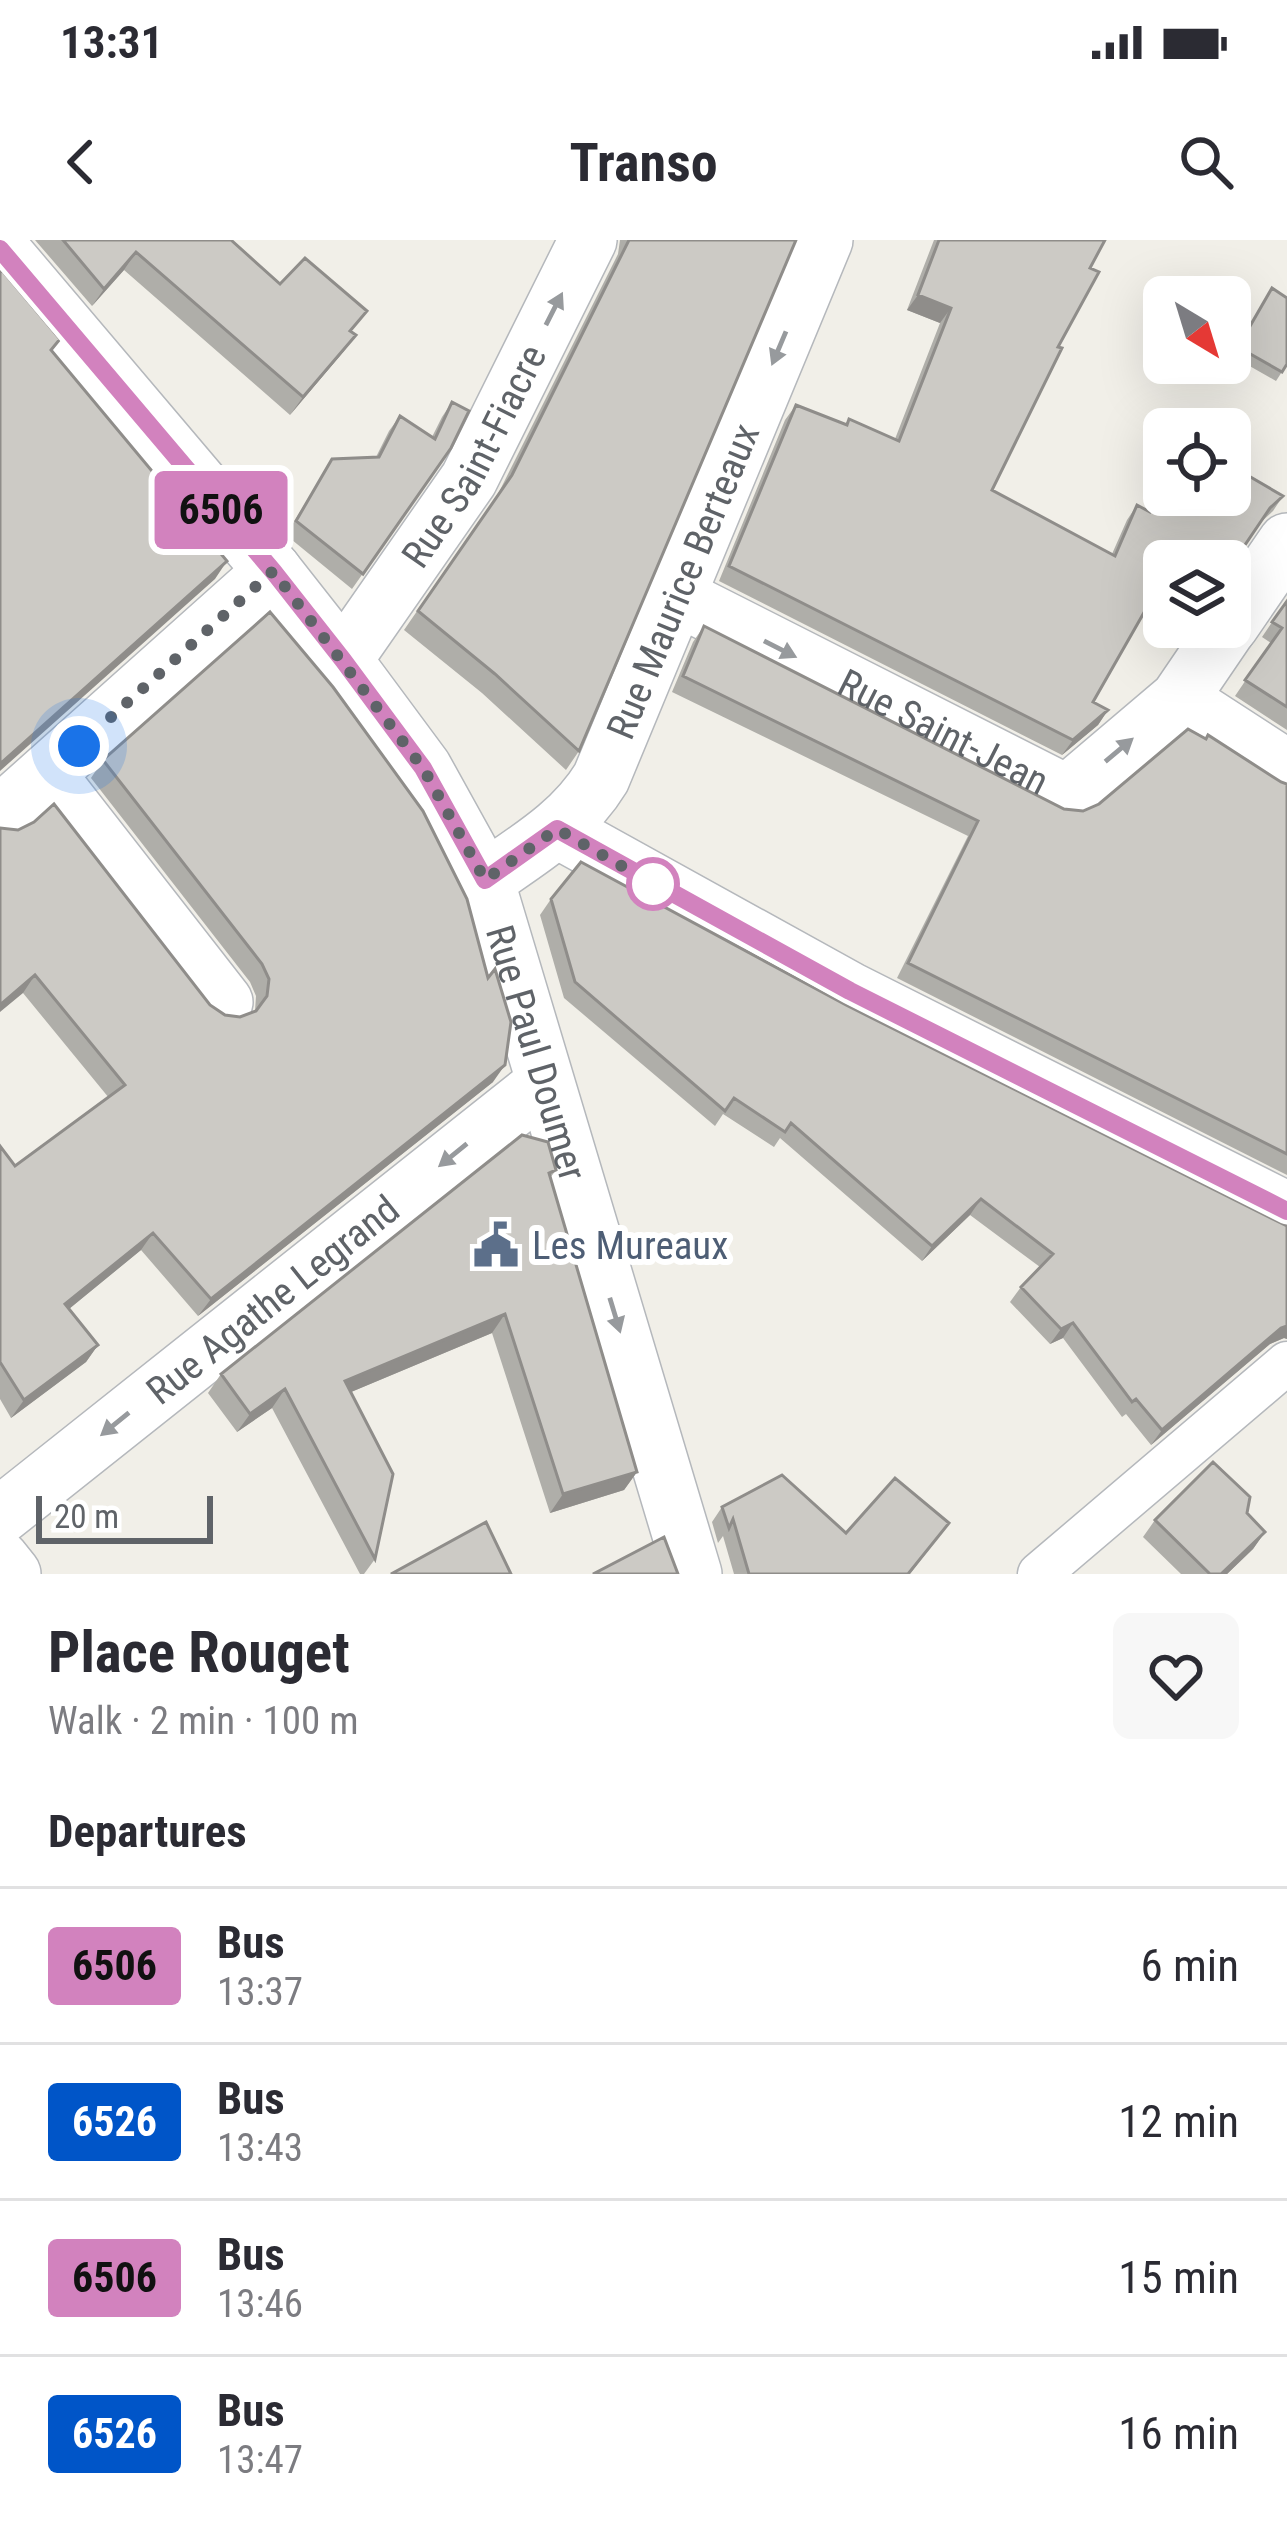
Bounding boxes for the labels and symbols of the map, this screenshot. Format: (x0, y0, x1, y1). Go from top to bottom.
north arrow (1143, 276, 1251, 384)
one-way arrow (544, 291, 564, 326)
one-way arrow (769, 330, 788, 366)
street label: Rue Saint-Fiacre (393, 338, 556, 576)
street label: Rue Maurice Berteaux (598, 417, 769, 746)
line badge: 6506 (137, 471, 305, 549)
one-way arrow (763, 638, 797, 658)
street label: Rue Saint-Jean (830, 660, 1056, 805)
your location (49, 716, 109, 776)
one-way arrow (1104, 737, 1134, 763)
unlabelled marker (628, 859, 678, 909)
street label: Rue Paul Doumer (476, 920, 596, 1186)
one-way arrow (438, 1142, 469, 1167)
street label: Rue Agathe Legrand (138, 1186, 408, 1414)
public building icon: Les Mureaux (471, 1220, 521, 1270)
place label: Les Mureaux (532, 1223, 728, 1269)
one-way arrow (607, 1297, 625, 1334)
one-way arrow (100, 1411, 131, 1436)
scale bar (36, 1490, 213, 1543)

